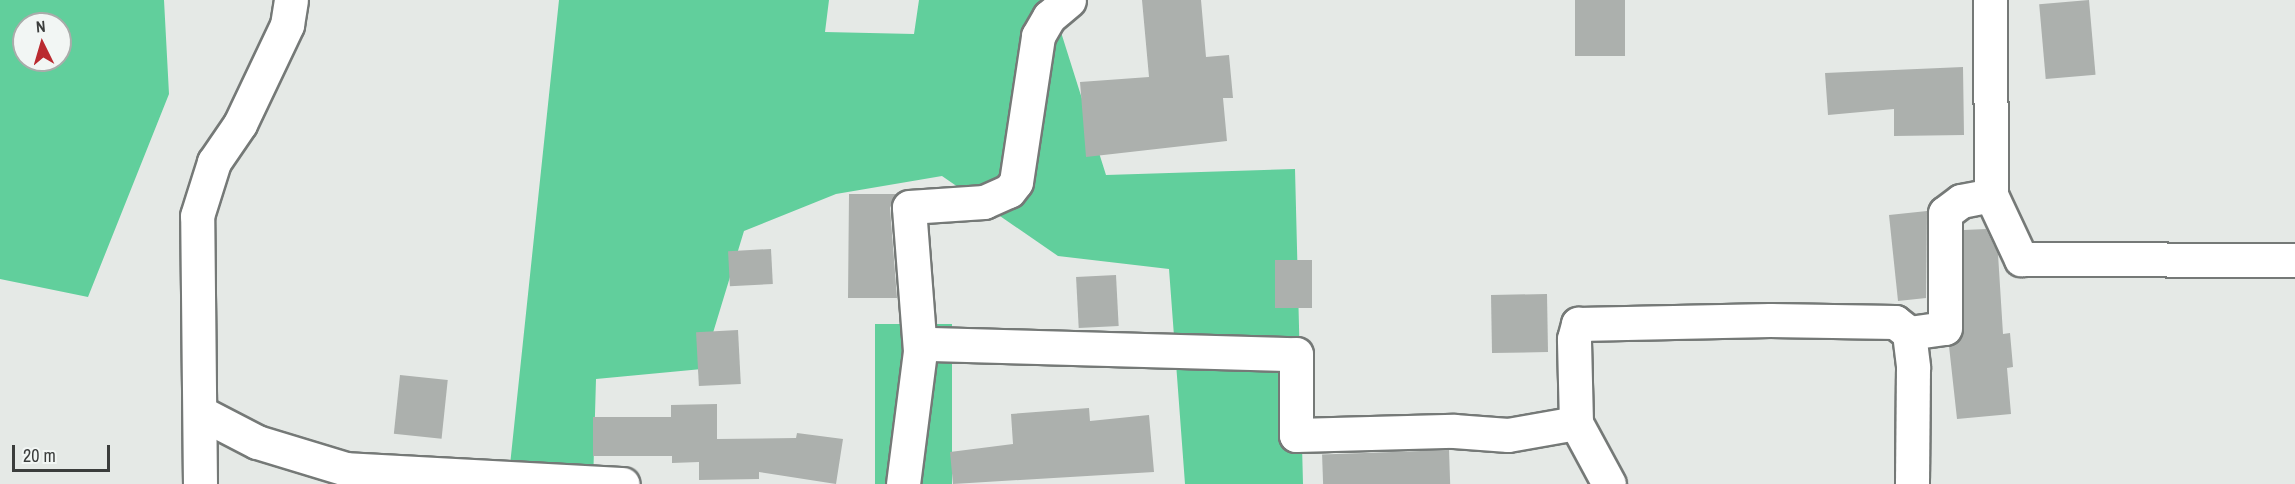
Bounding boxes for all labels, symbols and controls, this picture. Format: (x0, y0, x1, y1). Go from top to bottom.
north arrow (12, 12, 72, 72)
text: N (35, 15, 46, 37)
scale bar (15, 433, 112, 471)
text: 20 m (23, 443, 56, 468)

